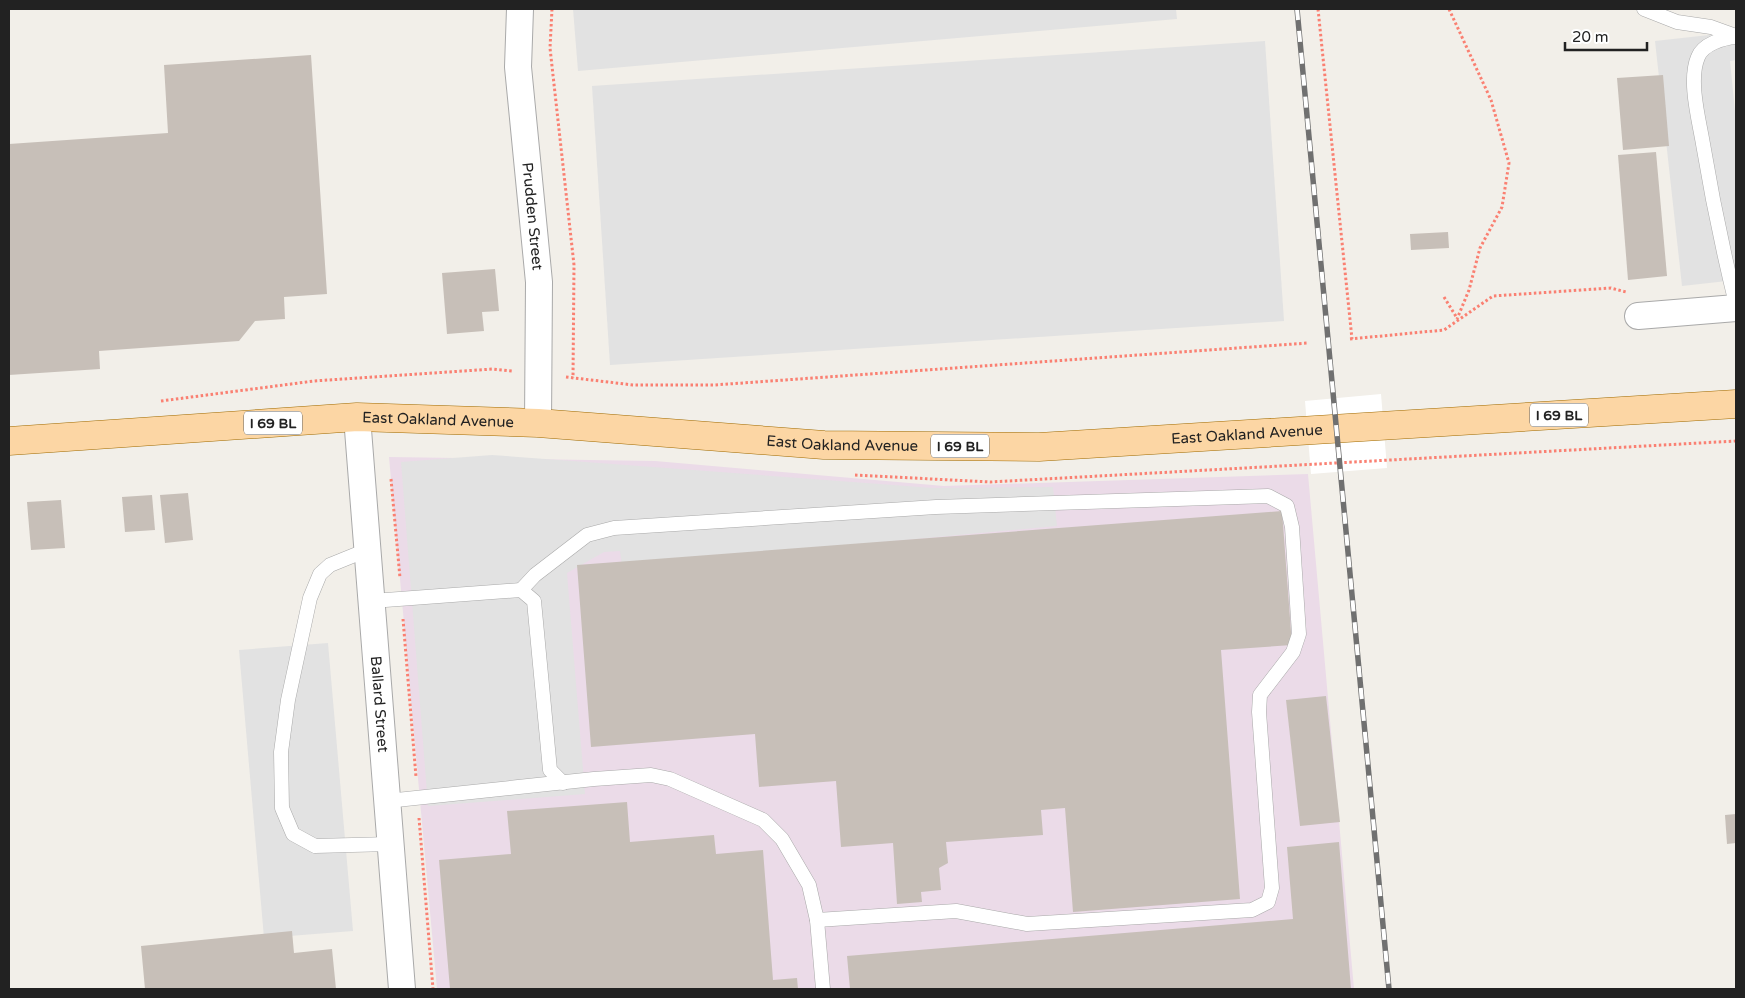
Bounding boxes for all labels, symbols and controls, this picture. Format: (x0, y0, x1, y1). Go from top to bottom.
scale bar (1565, 20, 1648, 52)
text: 20 m (1572, 28, 1609, 46)
street label: Prudden Street (518, 162, 547, 271)
road number: I 69 BL (1530, 404, 1588, 426)
street label: East Oakland Avenue (362, 408, 514, 431)
road number: I 69 BL (244, 412, 302, 434)
street label: East Oakland Avenue (1171, 421, 1323, 448)
street label: East Oakland Avenue (766, 432, 918, 455)
road number: I 69 BL (931, 434, 989, 458)
street label: Ballard Street (367, 655, 392, 753)

